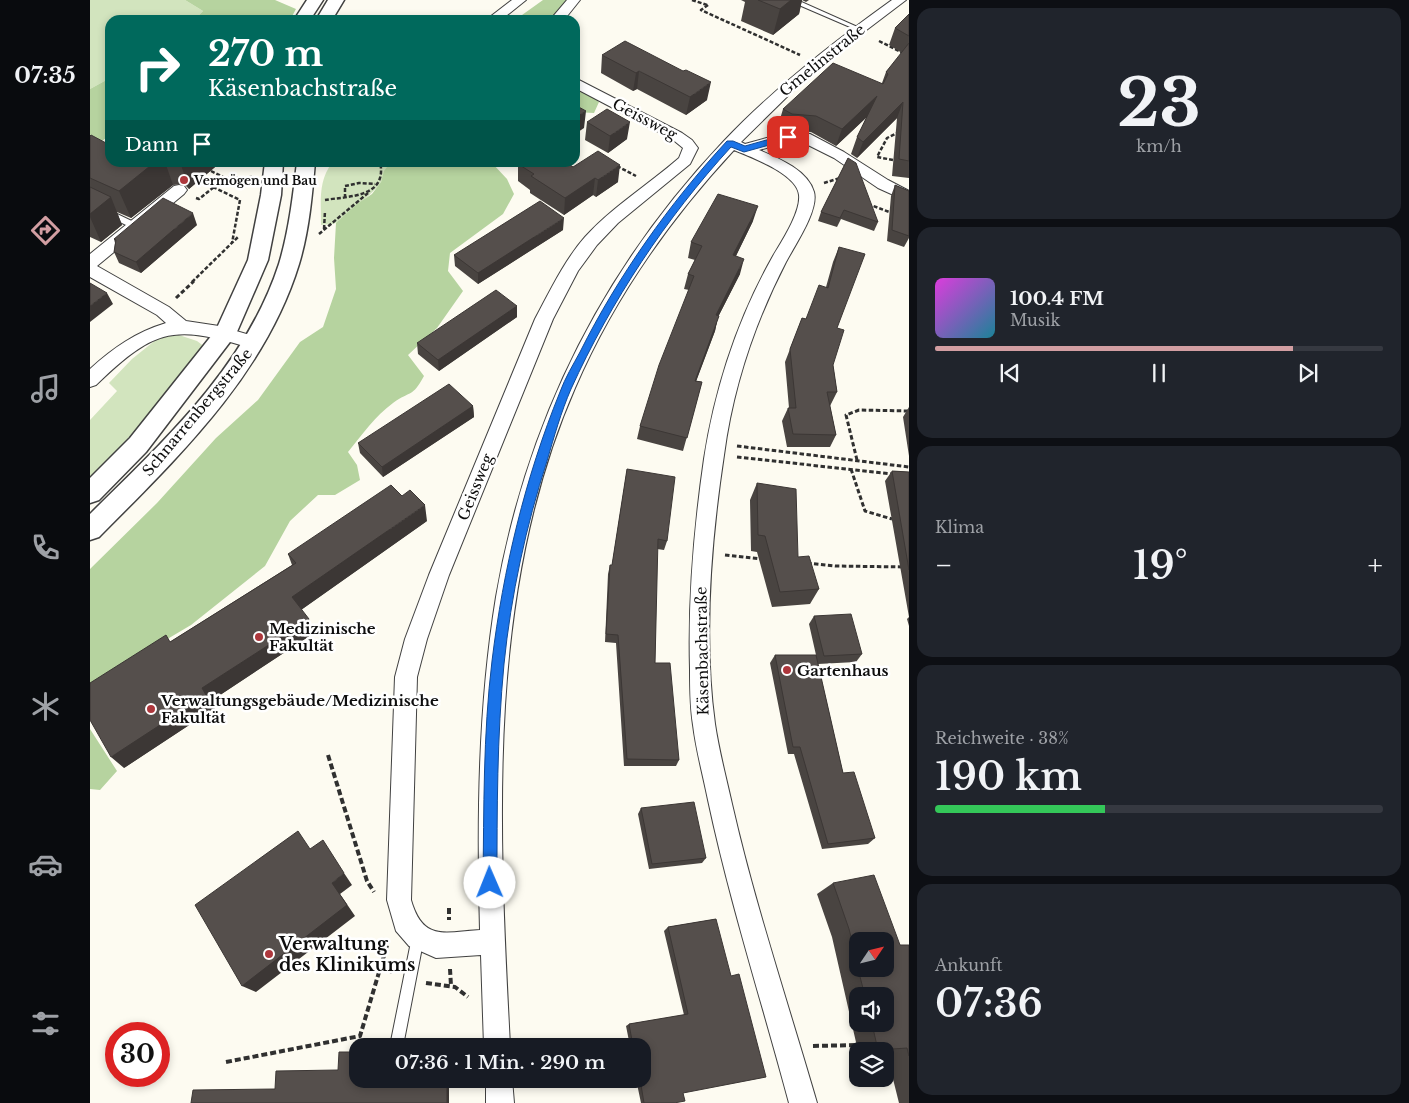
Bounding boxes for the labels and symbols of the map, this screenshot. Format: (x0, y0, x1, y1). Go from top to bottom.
street label: Gmelinstraße (775, 20, 869, 100)
street label: Geissweg (609, 94, 681, 144)
pin (767, 116, 809, 158)
place label: Vermögen und Bau (193, 173, 317, 188)
marker: Vermögen und Bau (178, 174, 190, 186)
street label: Schnarrenbergstraße (138, 344, 256, 480)
street label: Geissweg (453, 450, 497, 523)
street label: Käsenbachstraße (691, 586, 713, 716)
place label: Medizinische Fakultät (269, 619, 376, 655)
marker: Medizinische Fakultät (253, 631, 265, 643)
place label: Gartenhaus (797, 661, 889, 680)
marker: Gartenhaus (781, 664, 793, 676)
place label: Verwaltungsgebäude/Medizinische Fakultät (160, 691, 439, 727)
marker: Verwaltungsgebäude/Medizinische Fakultät (145, 703, 157, 715)
position arrow (463, 856, 515, 908)
north arrow (849, 932, 894, 978)
place label: Verwaltung des Klinikums (278, 933, 415, 976)
marker: Verwaltung des Klinikums (263, 948, 275, 960)
speed limit sign: 30 (105, 1022, 170, 1087)

